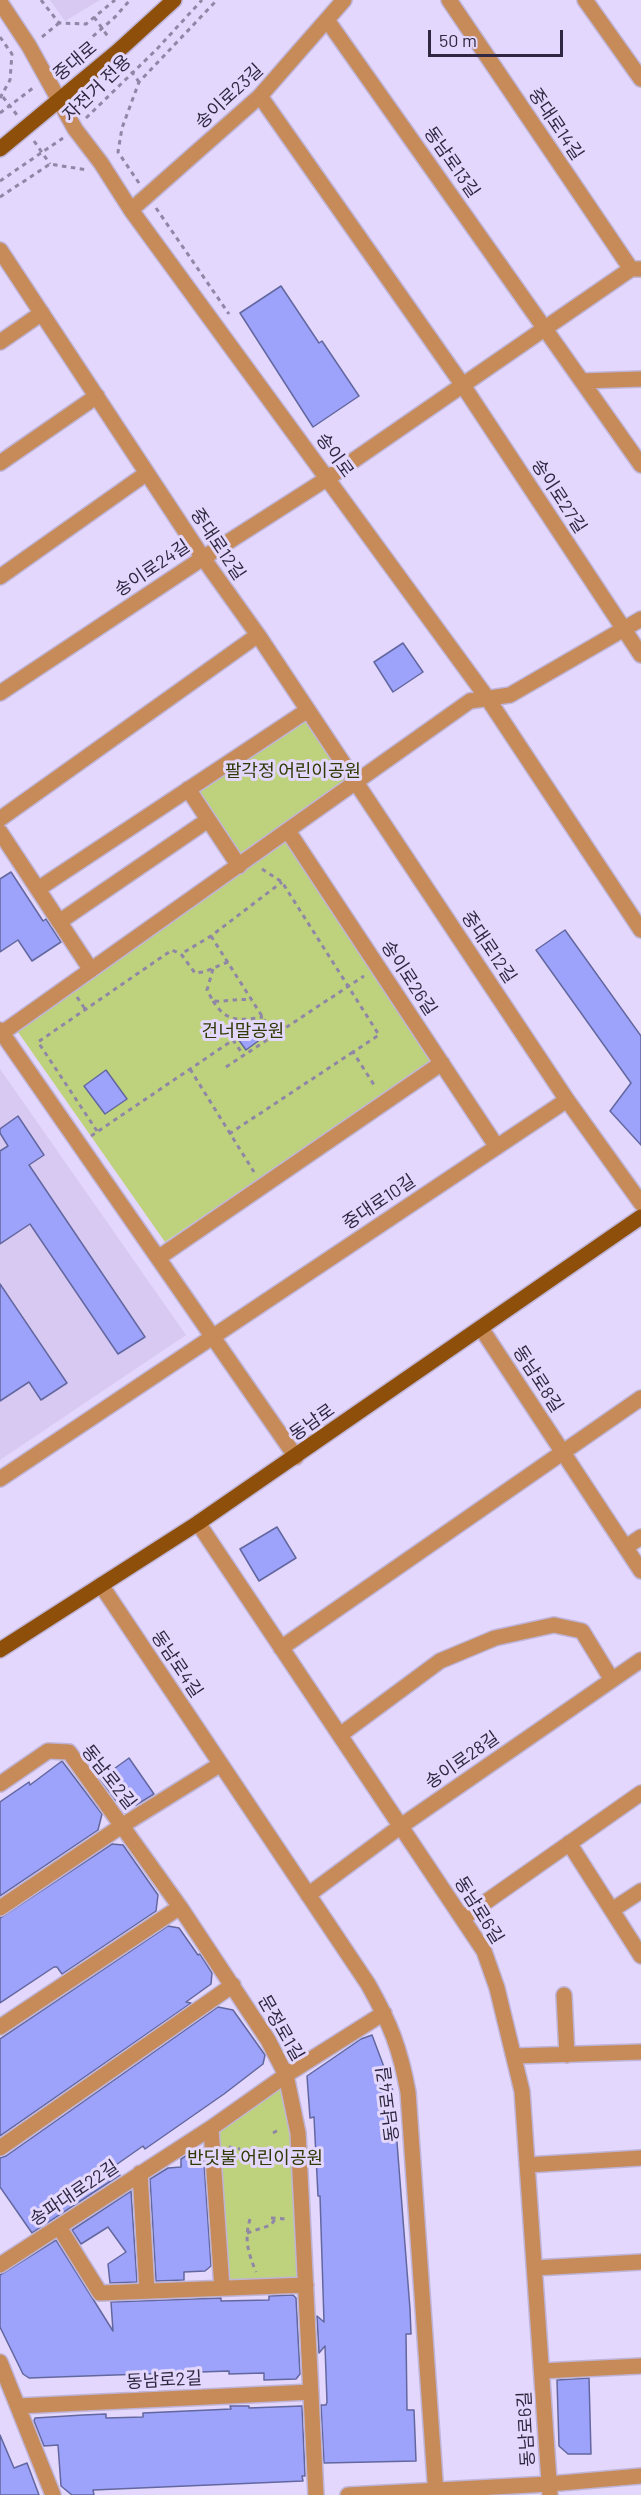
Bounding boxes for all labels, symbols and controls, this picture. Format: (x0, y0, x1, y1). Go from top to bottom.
scale bar (431, 18, 566, 56)
text: 50 m (439, 29, 477, 51)
street label: 중대로 (49, 37, 101, 85)
street label: 자전거 전용 (58, 50, 136, 126)
street label: 송이로23길 (191, 59, 267, 133)
street label: 중대로14길 (524, 84, 588, 164)
street label: 동남로13길 (420, 122, 484, 202)
street label: 송이로 (312, 429, 358, 481)
street label: 송이로27길 (527, 455, 591, 537)
street label: 중대로12길 (186, 504, 250, 584)
street label: 송이로24길 (110, 535, 194, 601)
park label: 팔각정 어린이공원 (225, 760, 361, 782)
street label: 중대로12길 (457, 907, 521, 987)
street label: 송이로26길 (377, 936, 441, 1020)
park label: 건너말공원 (202, 1020, 284, 1042)
street label: 중대로10길 (339, 1170, 419, 1234)
street label: 동남로8길 (508, 1341, 568, 1417)
street label: 동남로 (285, 1399, 339, 1445)
street label: 동남로4길 (147, 1626, 207, 1702)
street label: 송이로28길 (421, 1727, 503, 1793)
street label: 동남로2길 (77, 1740, 141, 1814)
street label: 동남로6길 (450, 1872, 508, 1948)
street label: 문정로1길 (254, 1991, 308, 2065)
street label: 동남로4길 (373, 2065, 403, 2143)
park label: 반딧불 어린이공원 (187, 2147, 323, 2169)
street label: 송파대로22길 (26, 2156, 122, 2230)
street label: 동남로2길 (126, 2367, 202, 2393)
street label: 동남로6길 (513, 2391, 539, 2467)

